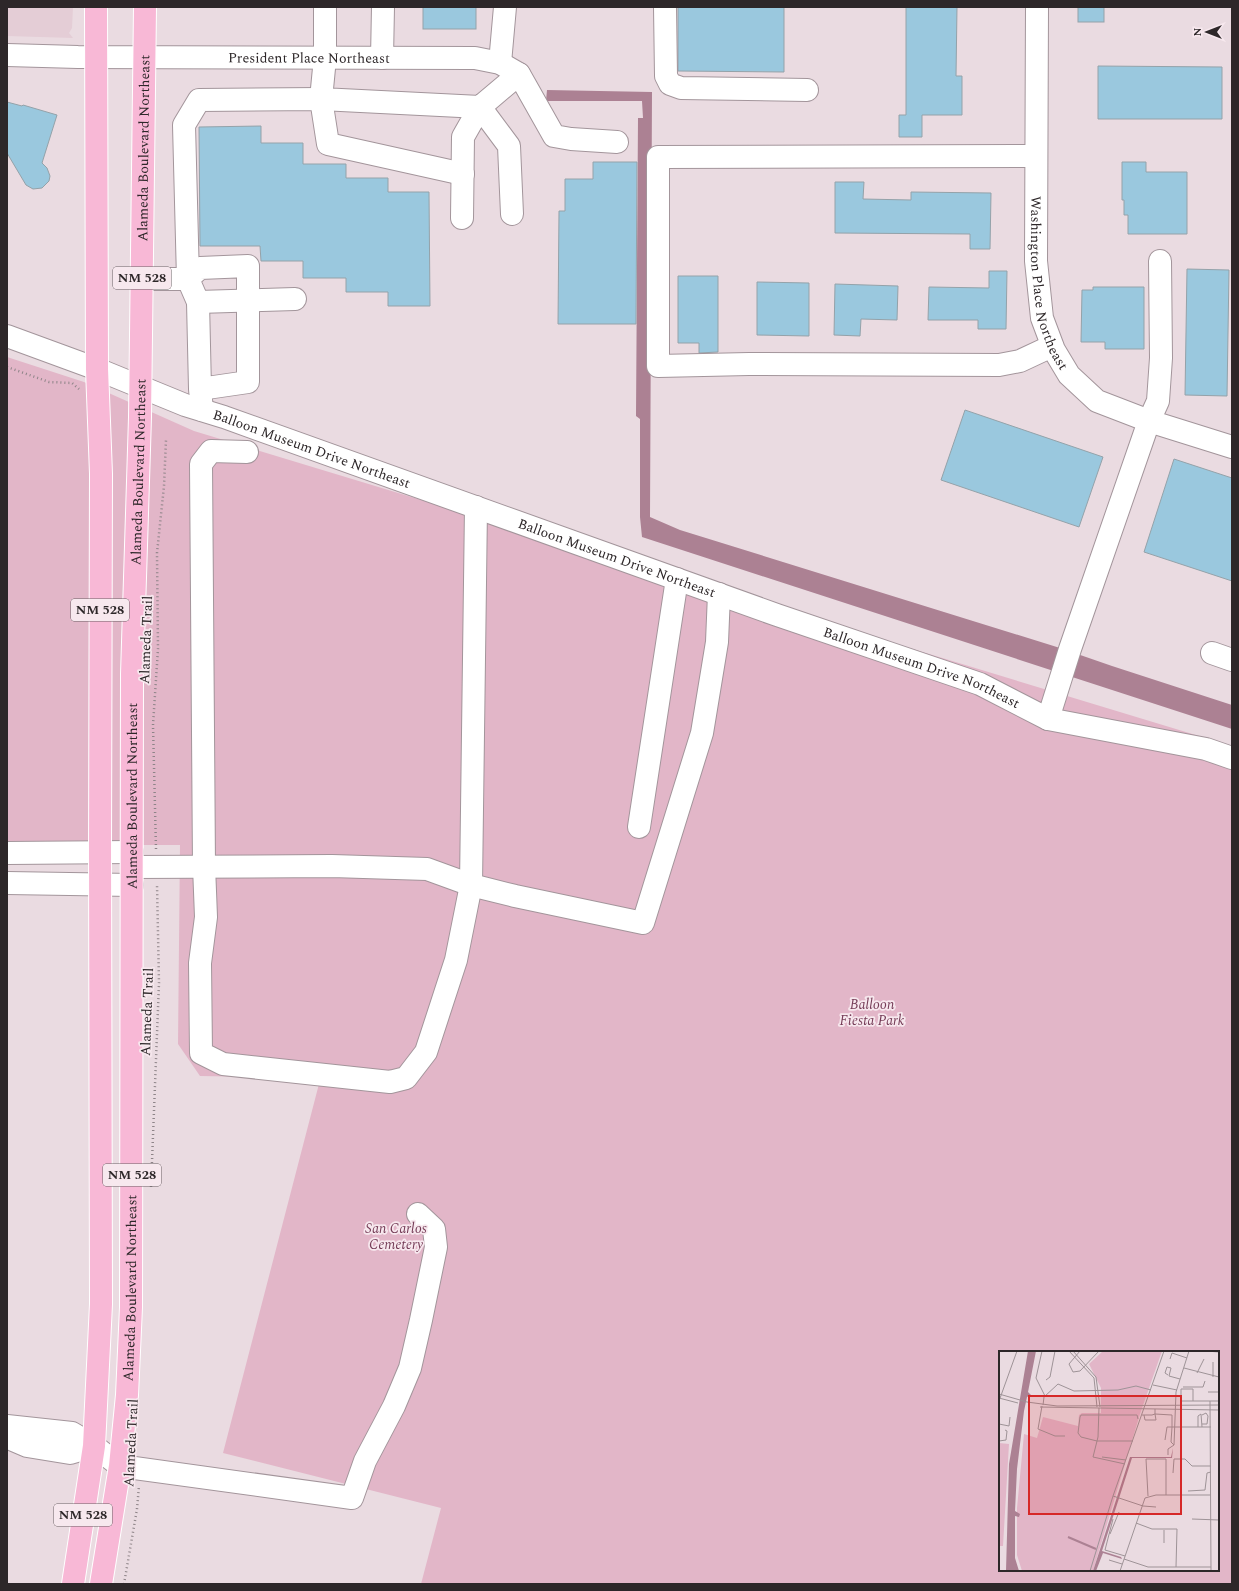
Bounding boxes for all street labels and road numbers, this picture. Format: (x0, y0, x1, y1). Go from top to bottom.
street label: President Place Northeast (228, 47, 390, 68)
street label: Alameda Boulevard Northeast (132, 55, 155, 242)
street label: Washington Place Northeast (1025, 196, 1074, 374)
road number: NM 528 (113, 267, 171, 289)
street label: Alameda Boulevard Northeast (125, 379, 151, 566)
street label: Balloon Museum Drive Northeast (210, 404, 414, 493)
street label: Balloon Museum Drive Northeast (515, 513, 719, 603)
street label: Alameda Trail (134, 595, 158, 685)
road number: NM 528 (71, 599, 129, 621)
street label: Balloon Museum Drive Northeast (821, 621, 1024, 713)
street label: Alameda Boulevard Northeast (121, 703, 142, 889)
street label: Alameda Trail (135, 967, 159, 1057)
road number: NM 528 (103, 1164, 161, 1186)
street label: Alameda Boulevard Northeast (117, 1195, 142, 1382)
street label: Alameda Trail (118, 1398, 144, 1488)
road number: NM 528 (54, 1504, 112, 1526)

